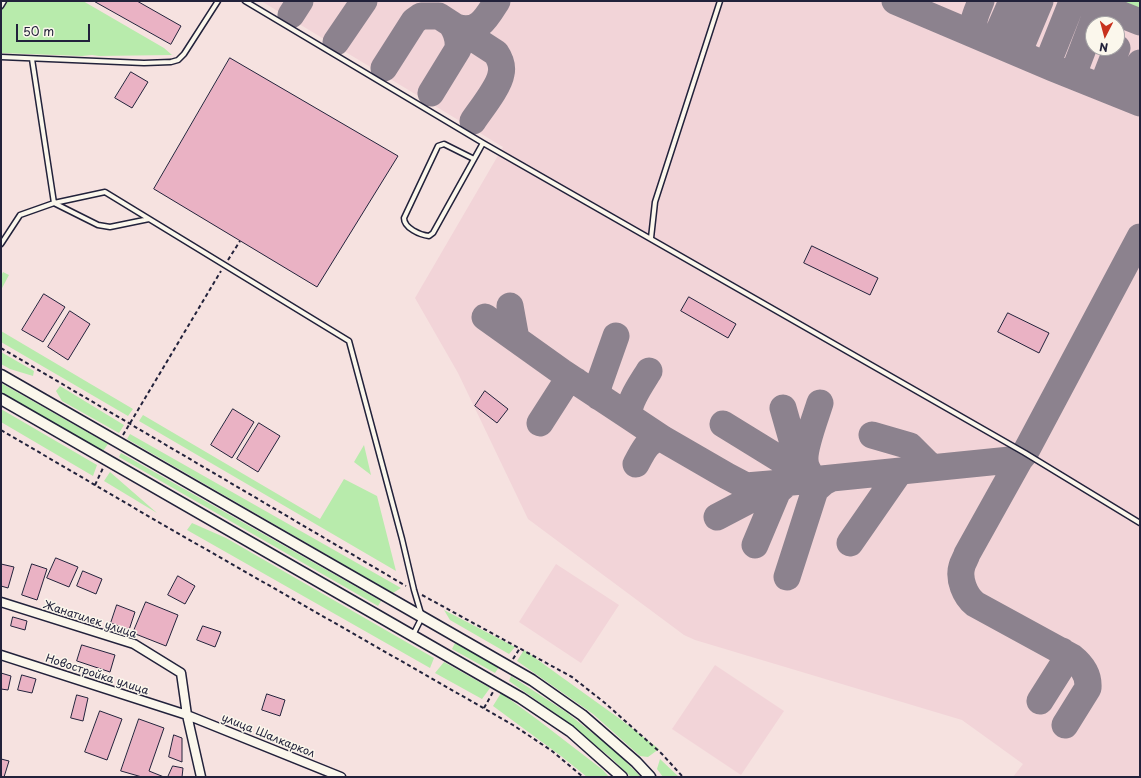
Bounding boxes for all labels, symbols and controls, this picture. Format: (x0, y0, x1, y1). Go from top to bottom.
scale bar (18, 16, 92, 42)
north arrow (1085, 16, 1125, 56)
text: 50 m (23, 22, 54, 40)
text: N (1099, 39, 1109, 56)
street label: Жанатилек улица (42, 599, 138, 641)
street label: Новостройка улица (44, 652, 150, 698)
street label: улица Шалкаркол (219, 711, 317, 761)

